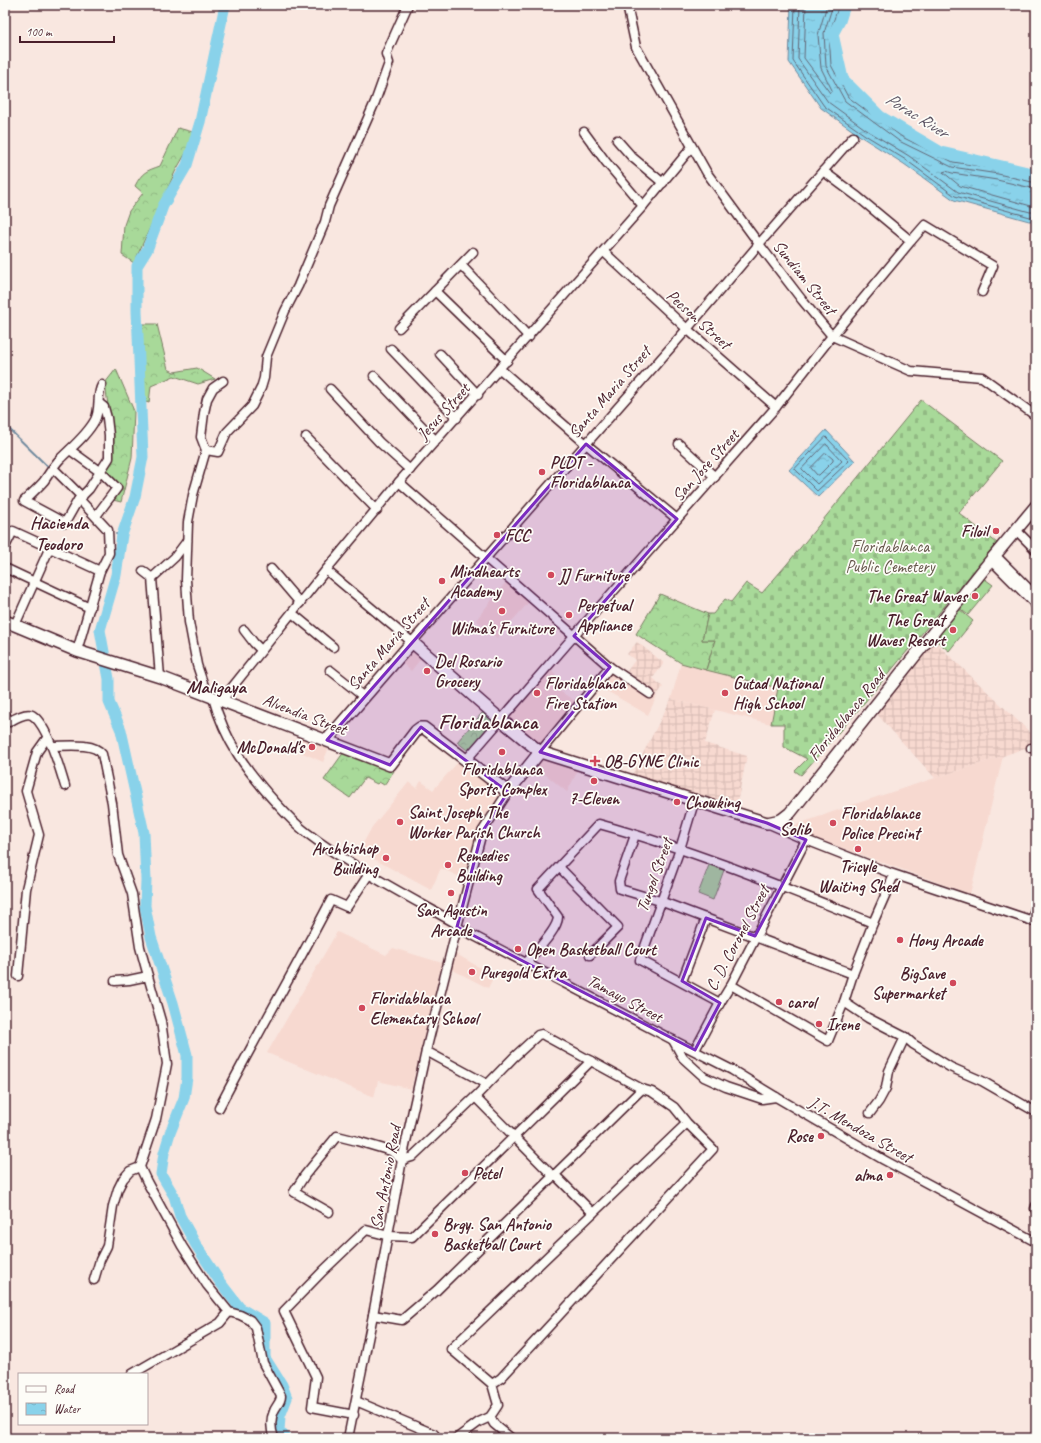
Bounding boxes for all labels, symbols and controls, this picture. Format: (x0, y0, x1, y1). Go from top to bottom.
scale bar (20, 18, 114, 44)
text: 100 m (26, 24, 53, 40)
water label: Porac River (882, 87, 955, 145)
street label: Sundiam Street (768, 236, 842, 320)
street label: Pecson Street (662, 285, 737, 355)
street label: Santa Maria Street (564, 340, 657, 443)
street label: Jesus Street (412, 377, 476, 445)
street label: San Jose Street (667, 423, 745, 506)
place label: PLDT - Floridablanca (550, 452, 632, 493)
marker: PLDT - Floridablanca (537, 467, 547, 477)
district label: Hacienda Teodoro (30, 512, 90, 555)
place label: Filoil (961, 521, 991, 542)
place label: FCC (505, 525, 532, 546)
marker: Filoil (991, 526, 1001, 536)
marker: FCC (492, 530, 502, 540)
park label: Floridablanca Public Cemetery (845, 536, 936, 577)
place label: Mindhearts Academy (450, 561, 521, 602)
place label: JJ Furniture (558, 565, 631, 586)
marker: JJ Furniture (546, 570, 556, 580)
marker: Mindhearts Academy (437, 576, 447, 586)
place label: The Great Waves (867, 586, 969, 607)
marker: The Great Waves (970, 591, 980, 601)
street label: Santa Maria Street (343, 592, 436, 695)
place label: Perpetual Appliance (577, 595, 635, 636)
marker: Wilma's Furniture (497, 606, 507, 616)
marker: Perpetual Appliance (564, 610, 574, 620)
place label: The Great Waves Resort (866, 610, 947, 651)
place label: Wilma's Furniture (450, 618, 556, 639)
marker: The Great Waves Resort (948, 625, 958, 635)
place label: Del Rosario Grocery (435, 651, 503, 692)
street label: Floridablanca Road (803, 663, 892, 765)
marker: Del Rosario Grocery (422, 666, 432, 676)
place label: Floridablanca Fire Station (545, 673, 627, 714)
place label: Gutad National High School (733, 673, 824, 714)
district label: Maligaya (186, 675, 247, 699)
marker: Floridablanca Fire Station (532, 688, 542, 698)
marker: Gutad National High School (720, 688, 730, 698)
street label: Alvendia Street (260, 689, 352, 741)
district label: Floridablanca (439, 709, 539, 735)
place label: McDonald's (237, 737, 306, 758)
marker: McDonald's (307, 742, 317, 752)
marker: Floridablanca Sports Complex (497, 747, 507, 757)
place label: OB-GYNE Clinic (604, 751, 699, 772)
marker: OB-GYNE Clinic (589, 755, 601, 767)
place label: Floridablanca Sports Complex (458, 759, 548, 800)
marker: 7-Eleven (589, 776, 599, 786)
place label: 7-Eleven (569, 788, 620, 809)
place label: Chowking (685, 792, 742, 813)
marker: Chowking (672, 797, 682, 807)
place label: Saint Joseph The Worker Parish Church (408, 802, 541, 843)
place label: Floridablance Police Precint (841, 803, 922, 844)
marker: Saint Joseph The Worker Parish Church (395, 817, 405, 827)
district label: Solib (779, 817, 812, 841)
marker: Floridablance Police Precint (828, 818, 838, 828)
street label: Tungol Street (632, 834, 678, 915)
place label: Archbishop Building (312, 838, 380, 879)
marker: Tricyle Waiting Shed (853, 844, 863, 854)
place label: Remedies Building (456, 845, 510, 886)
marker: Archbishop Building (381, 853, 391, 863)
place label: Tricyle Waiting Shed (818, 856, 901, 897)
marker: Remedies Building (443, 860, 453, 870)
street label: C. D. Coronel Street (701, 880, 775, 994)
marker: San Agustin Arcade (446, 888, 456, 898)
place label: San Agustin Arcade (415, 900, 488, 941)
place label: Hony Arcade (908, 930, 984, 951)
marker: Hony Arcade (895, 935, 905, 945)
place label: Open Basketball Court (526, 939, 658, 960)
marker: Open Basketball Court (513, 944, 523, 954)
place label: Puregold Extra (480, 962, 567, 983)
place label: BigSave Supermarket (872, 963, 947, 1004)
marker: Puregold Extra (467, 967, 477, 977)
street label: Tamayo Street (583, 970, 668, 1028)
marker: BigSave Supermarket (948, 978, 958, 988)
place label: Floridablanca Elementary School (370, 988, 481, 1029)
place label: carol (787, 992, 819, 1013)
marker: carol (774, 997, 784, 1007)
marker: Floridablanca Elementary School (357, 1003, 367, 1013)
place label: Irene (827, 1014, 860, 1035)
marker: Irene (814, 1019, 824, 1029)
street label: J.T. Mendoza Street (805, 1091, 918, 1169)
street label: San Antonio Road (365, 1121, 406, 1230)
place label: Rose (786, 1126, 814, 1147)
marker: Rose (816, 1131, 826, 1141)
place label: Petel (473, 1163, 504, 1184)
place label: alma (854, 1165, 884, 1186)
marker: Petel (460, 1168, 470, 1178)
marker: alma (885, 1170, 895, 1180)
place label: Brgy. San Antonio Basketball Court (443, 1214, 553, 1255)
marker: Brgy. San Antonio Basketball Court (430, 1229, 440, 1239)
legend (18, 1373, 148, 1425)
text: Road (54, 1381, 76, 1397)
text: Water (54, 1401, 82, 1417)

